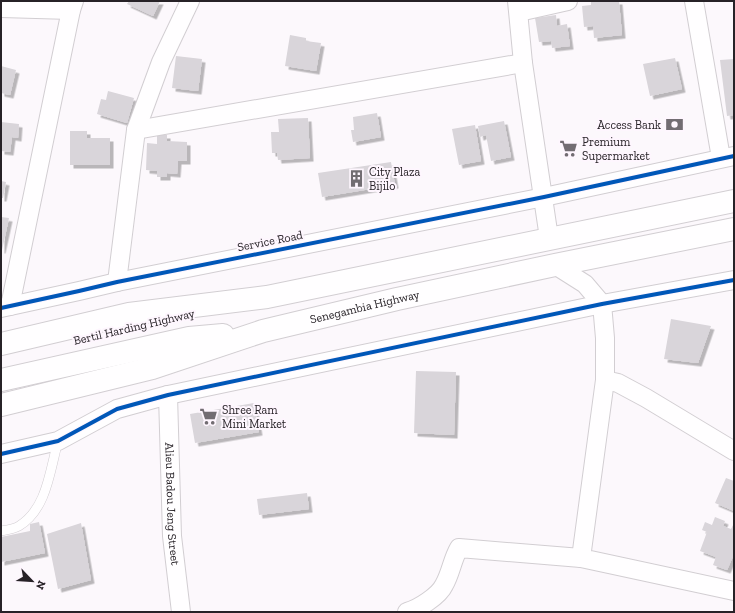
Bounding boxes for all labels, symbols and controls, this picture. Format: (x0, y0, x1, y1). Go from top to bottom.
bank icon: Access Bank (664, 115, 684, 135)
place label: Access Bank (597, 118, 662, 132)
place label: Premium Supermarket (582, 135, 650, 163)
supermarket icon: Premium Supermarket (559, 139, 579, 159)
place label: City Plaza Bijilo (369, 165, 421, 194)
building icon: City Plaza Bijilo (346, 169, 366, 189)
street label: Service Road (236, 228, 304, 254)
street label: Senegambia Highway (309, 287, 422, 327)
street label: Bertil Harding Highway (72, 306, 197, 348)
place label: Shree Ram Mini Market (222, 403, 287, 431)
supermarket icon: Shree Ram Mini Market (199, 407, 219, 427)
street label: Alieu Badou Jeng Street (162, 442, 182, 567)
north arrow (12, 561, 52, 601)
text: N (33, 578, 48, 592)

